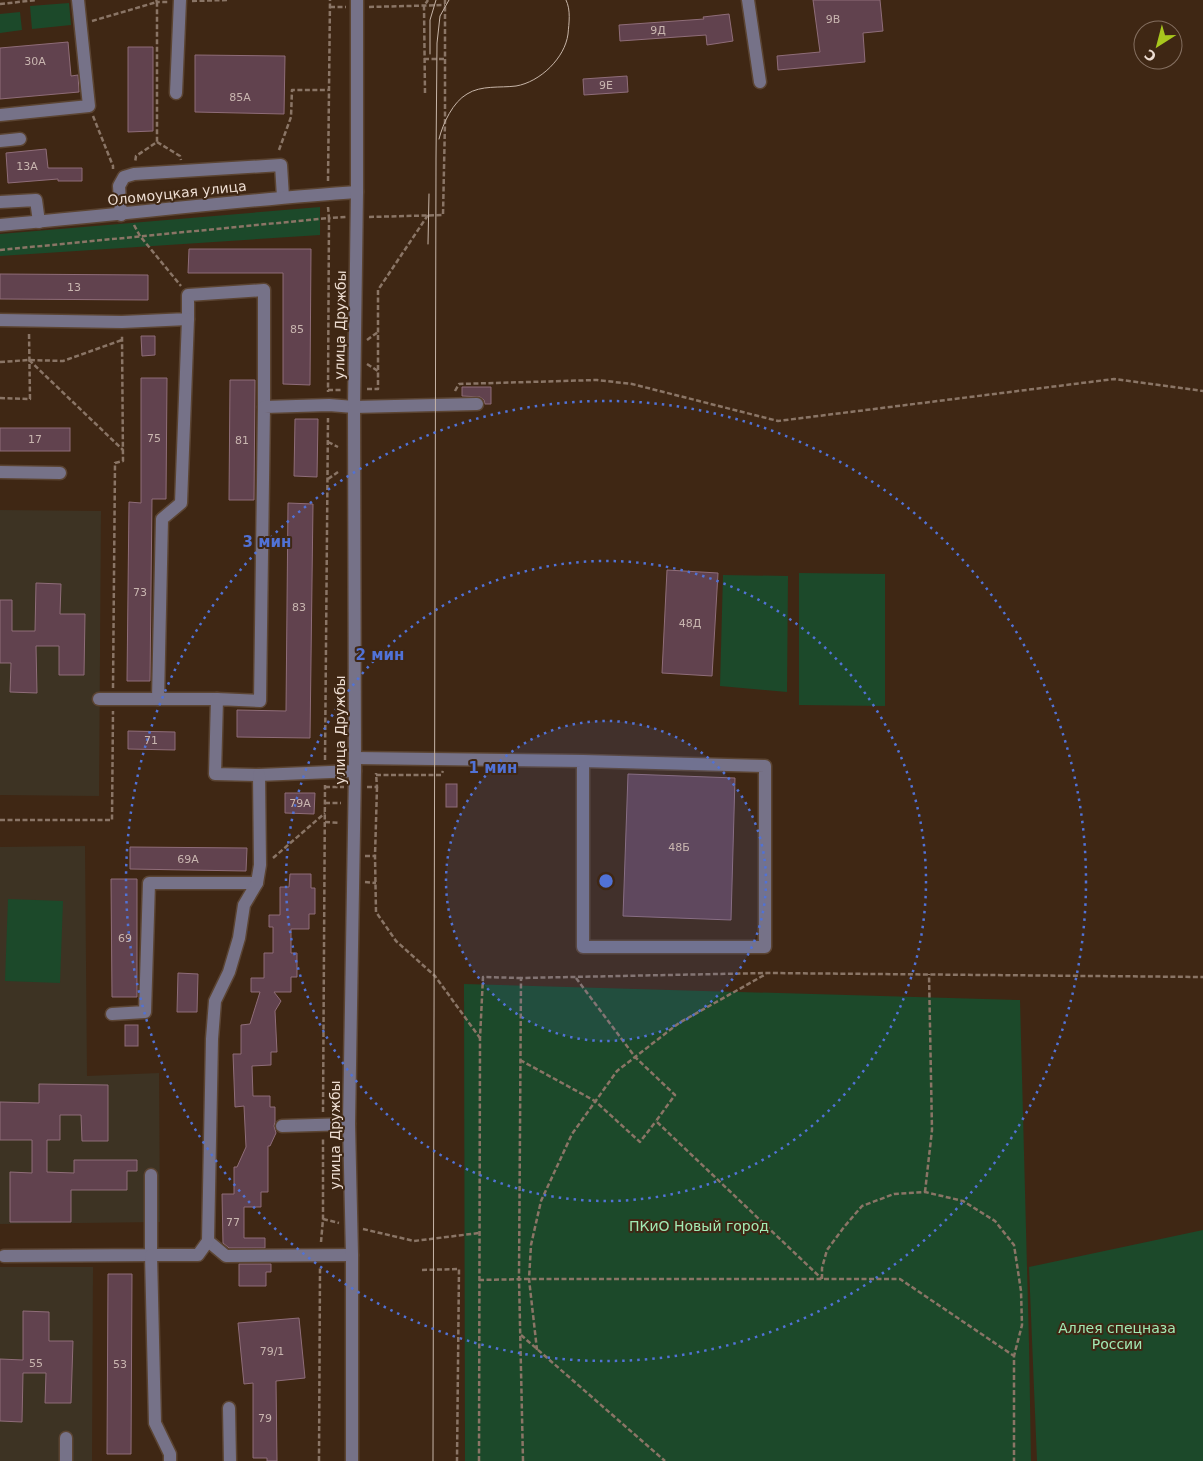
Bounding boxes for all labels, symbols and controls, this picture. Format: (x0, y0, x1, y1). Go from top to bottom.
house number: 9В (826, 13, 840, 26)
north arrow (1133, 20, 1183, 70)
house number: 9Д (650, 24, 666, 37)
text: С (1141, 46, 1159, 65)
house number: 30А (24, 55, 46, 68)
house number: 9Е (599, 79, 613, 92)
house number: 85А (229, 91, 251, 104)
house number: 13А (16, 160, 38, 173)
street label: Оломоуцкая улица (107, 178, 247, 208)
street label: улица Дружбы (331, 270, 349, 380)
house number: 13 (67, 281, 81, 294)
house number: 85 (290, 323, 304, 336)
house number: 75 (147, 432, 161, 445)
house number: 17 (28, 433, 42, 446)
house number: 81 (235, 434, 249, 447)
text: 3 мин (243, 533, 291, 551)
house number: 73 (133, 586, 147, 599)
house number: 83 (292, 601, 306, 614)
house number: 48Д (679, 617, 702, 630)
text: 2 мин (356, 646, 404, 664)
street label: улица Дружбы (332, 675, 348, 785)
house number: 71 (144, 734, 158, 747)
text: 1 мин (469, 759, 517, 777)
house number: 79А (289, 797, 311, 810)
house number: 48Б (668, 841, 690, 854)
house number: 69А (177, 853, 199, 866)
centre of rings (597, 872, 615, 890)
house number: 69 (118, 932, 132, 945)
street label: улица Дружбы (327, 1080, 343, 1190)
house number: 77 (226, 1216, 240, 1229)
park label: ПКиО Новый город (629, 1218, 769, 1234)
park label: Аллея спецназа России (1058, 1320, 1176, 1352)
house number: 79/1 (260, 1345, 284, 1358)
house number: 55 (29, 1357, 43, 1370)
house number: 53 (113, 1358, 127, 1371)
house number: 79 (258, 1412, 272, 1425)

